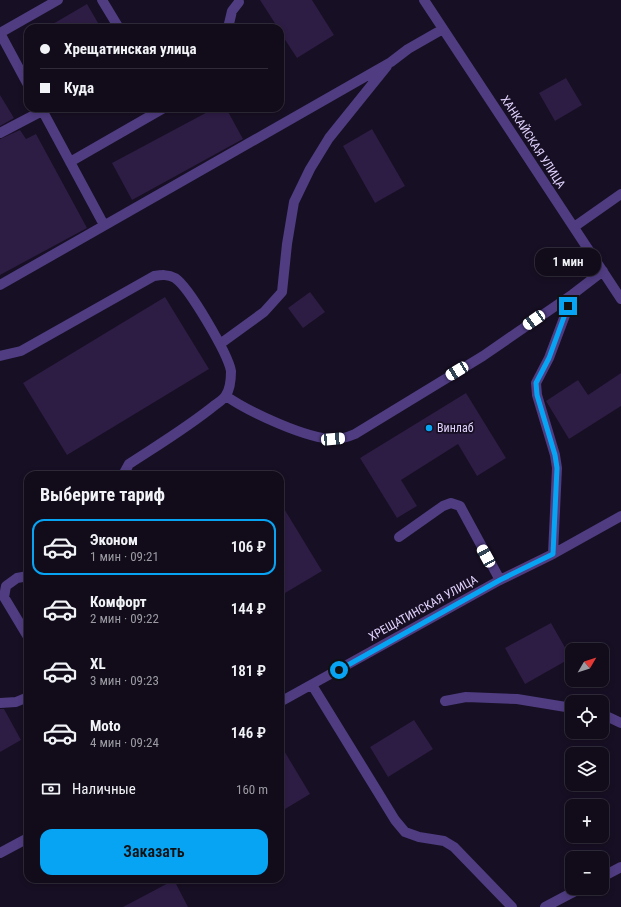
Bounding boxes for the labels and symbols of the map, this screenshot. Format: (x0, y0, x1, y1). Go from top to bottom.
street label: ХАНКАЙСКАЯ УЛИЦА (498, 92, 569, 191)
callout: 1 мин (535, 248, 601, 276)
route end (559, 297, 577, 315)
car (521, 308, 547, 332)
car (444, 360, 470, 382)
place label: Винлаб (437, 421, 474, 435)
marker: Винлаб (424, 423, 434, 433)
car (321, 432, 345, 446)
car (475, 543, 497, 569)
street label: ХРЕЩАТИНСКАЯ УЛИЦА (366, 572, 480, 644)
north arrow (565, 643, 609, 687)
route start (330, 661, 348, 679)

